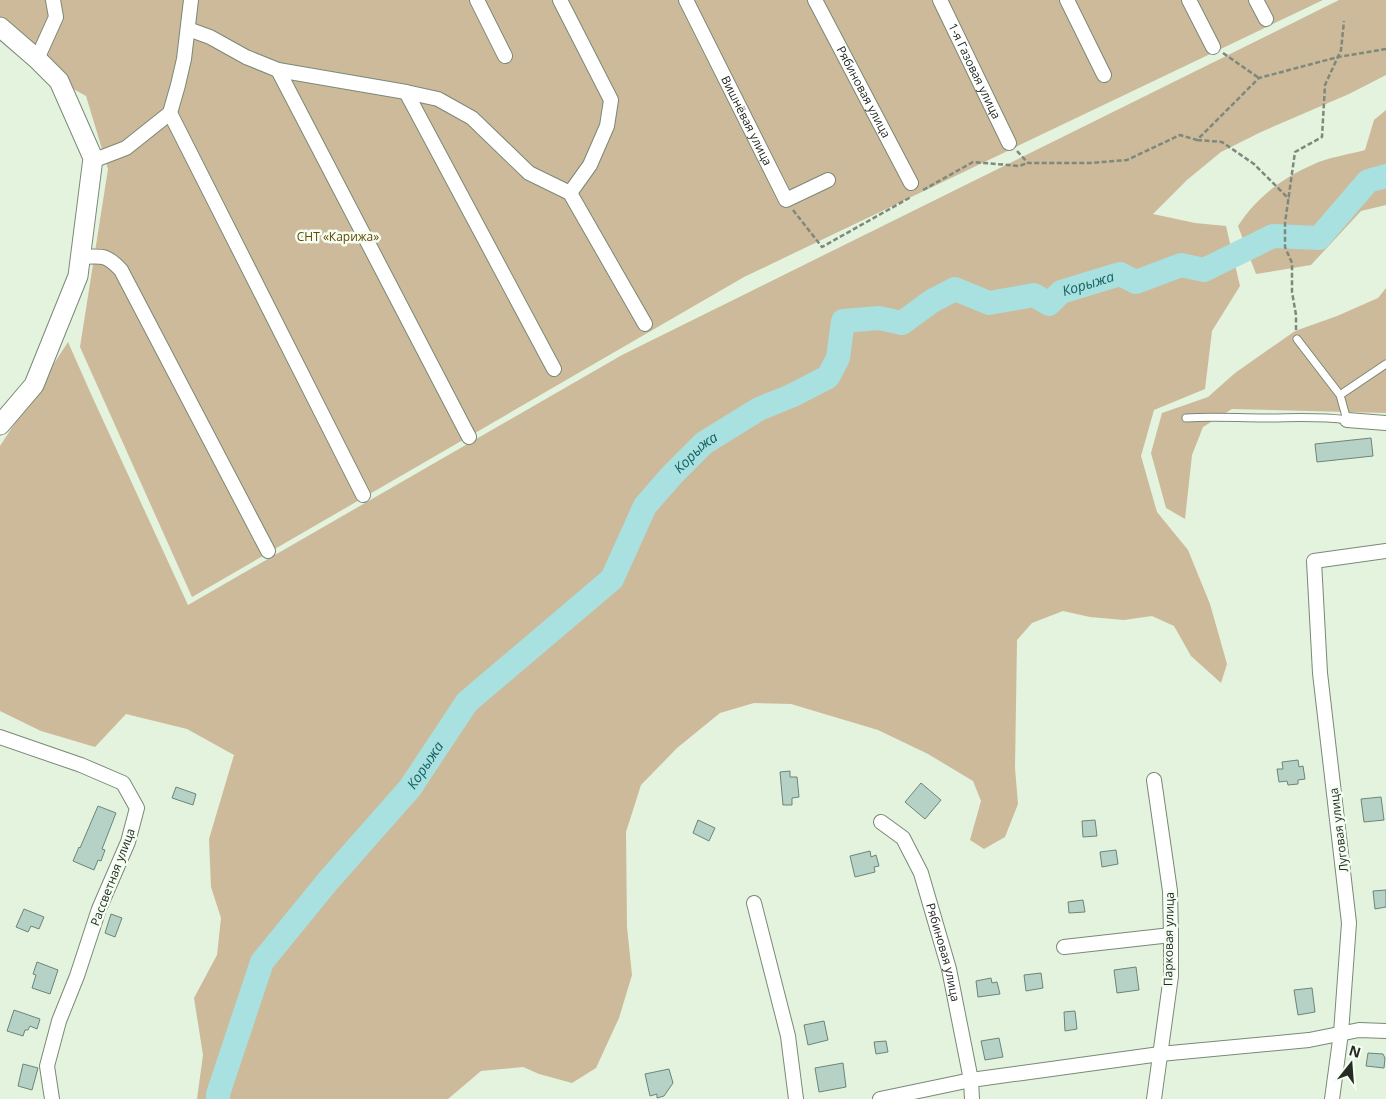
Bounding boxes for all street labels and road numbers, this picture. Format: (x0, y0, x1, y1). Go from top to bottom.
street label: 1-я Газовая улица (944, 20, 1005, 122)
street label: Рябиновая улица (833, 43, 895, 141)
street label: Вишнёвая улица (717, 73, 776, 168)
street label: Луговая улица (1325, 787, 1352, 873)
street label: Рассветная улица (86, 826, 139, 928)
street label: Парковая улица (1159, 892, 1178, 986)
street label: Рябиновая улица (922, 901, 964, 1003)

